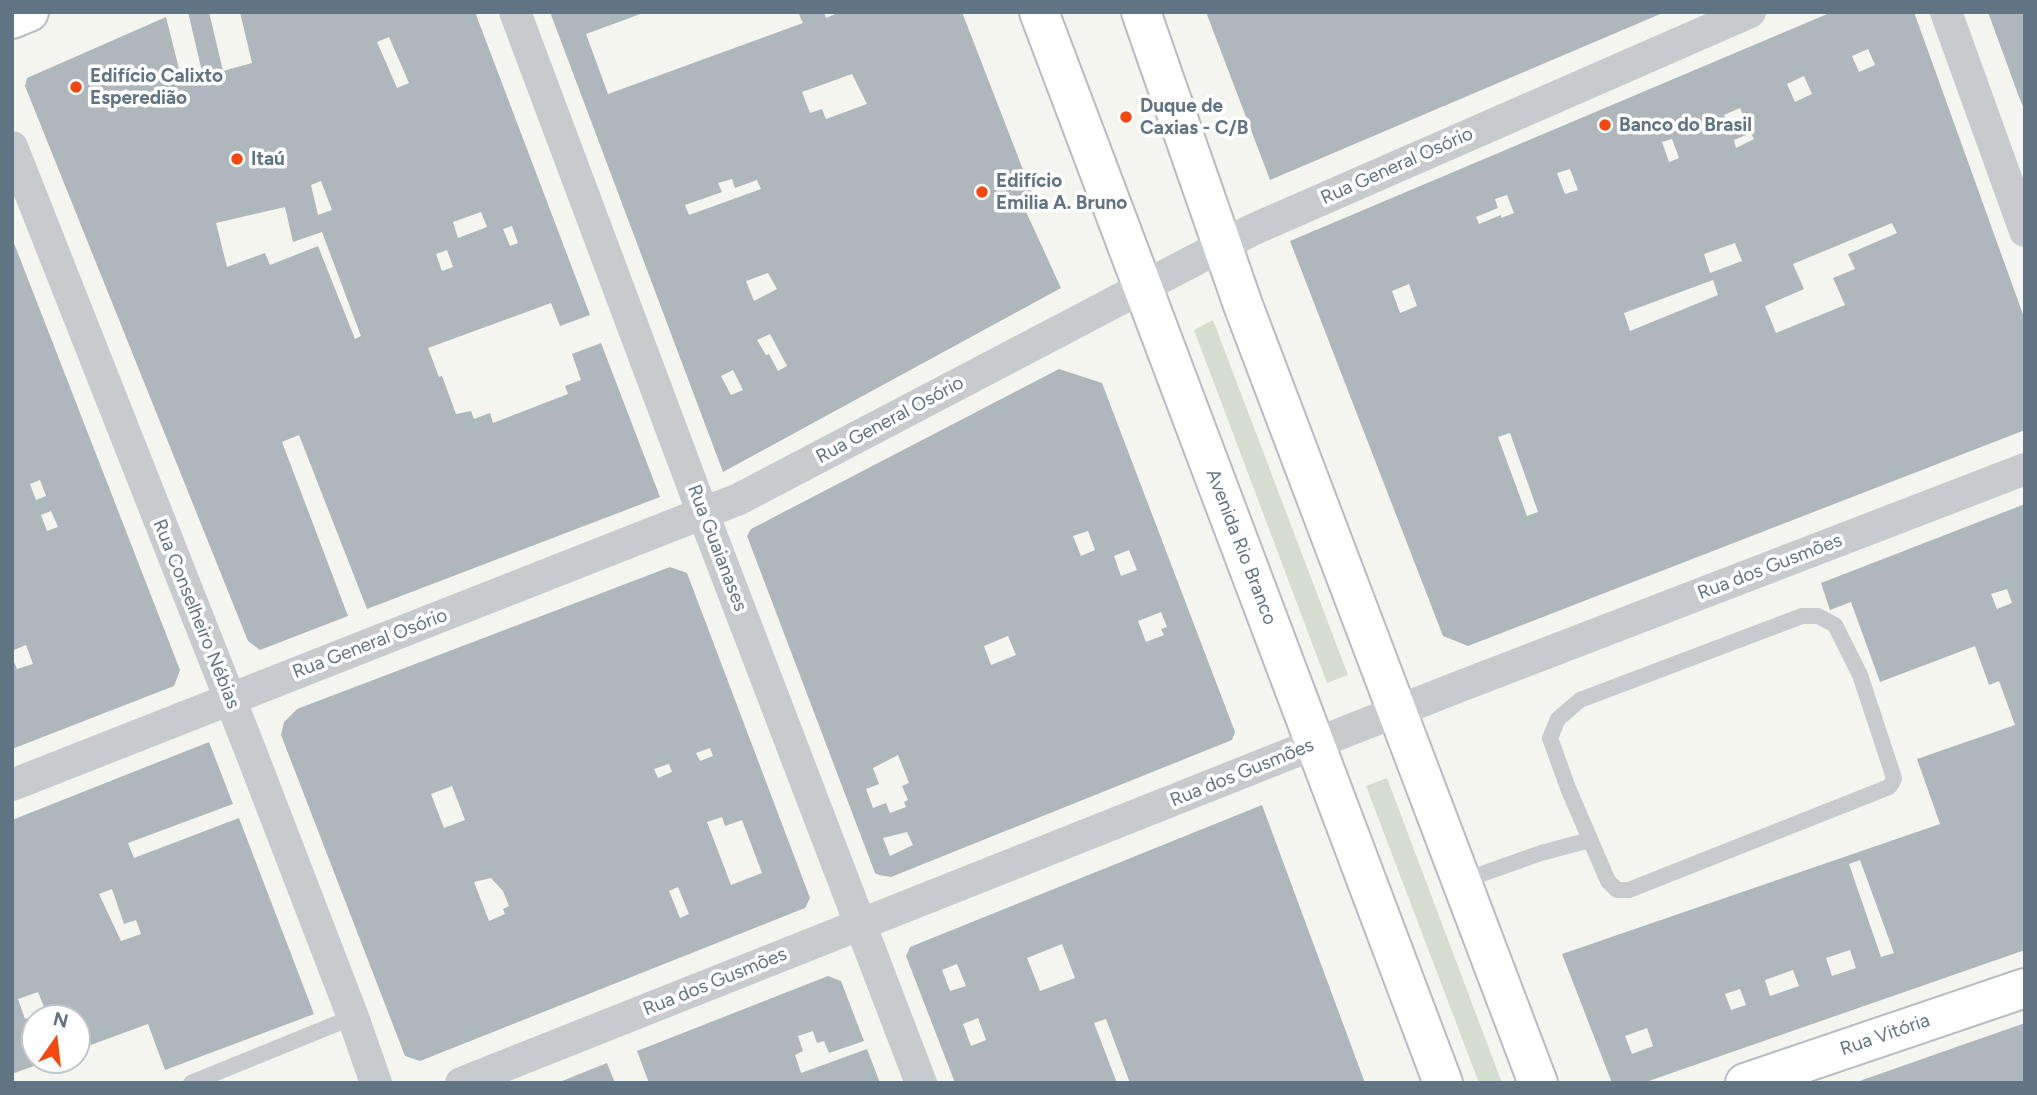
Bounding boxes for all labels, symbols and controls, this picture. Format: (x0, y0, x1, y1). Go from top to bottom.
place label: Edifício Calixto Esperedião (90, 65, 223, 109)
marker: Edifício Calixto Esperedião (68, 79, 84, 95)
place label: Duque de Caxias - C/B (1140, 95, 1248, 139)
marker: Duque de Caxias - C/B (1118, 109, 1134, 125)
place label: Banco do Brasil (1619, 114, 1752, 136)
marker: Banco do Brasil (1597, 117, 1613, 133)
street label: Rua General Osório (1317, 122, 1477, 210)
place label: Itaú (251, 148, 285, 170)
marker: Itaú (229, 151, 245, 167)
place label: Edifício Emilia A. Bruno (996, 170, 1127, 214)
marker: Edifício Emilia A. Bruno (974, 184, 990, 200)
street label: Rua General Osório (812, 371, 968, 469)
street label: Avenida Rio Branco (1201, 466, 1281, 628)
street label: Rua Guaianases (682, 481, 752, 615)
street label: Rua Conselheiro Nébias (148, 516, 244, 712)
street label: Rua dos Gusmões (1695, 529, 1845, 605)
street label: Rua General Osório (289, 604, 451, 684)
street label: Rua dos Gusmões (1167, 734, 1317, 812)
street label: Rua dos Gusmões (640, 943, 790, 1021)
north arrow (21, 1004, 91, 1074)
text: N (51, 1007, 71, 1033)
street label: Rua Vitória (1837, 1009, 1933, 1061)

